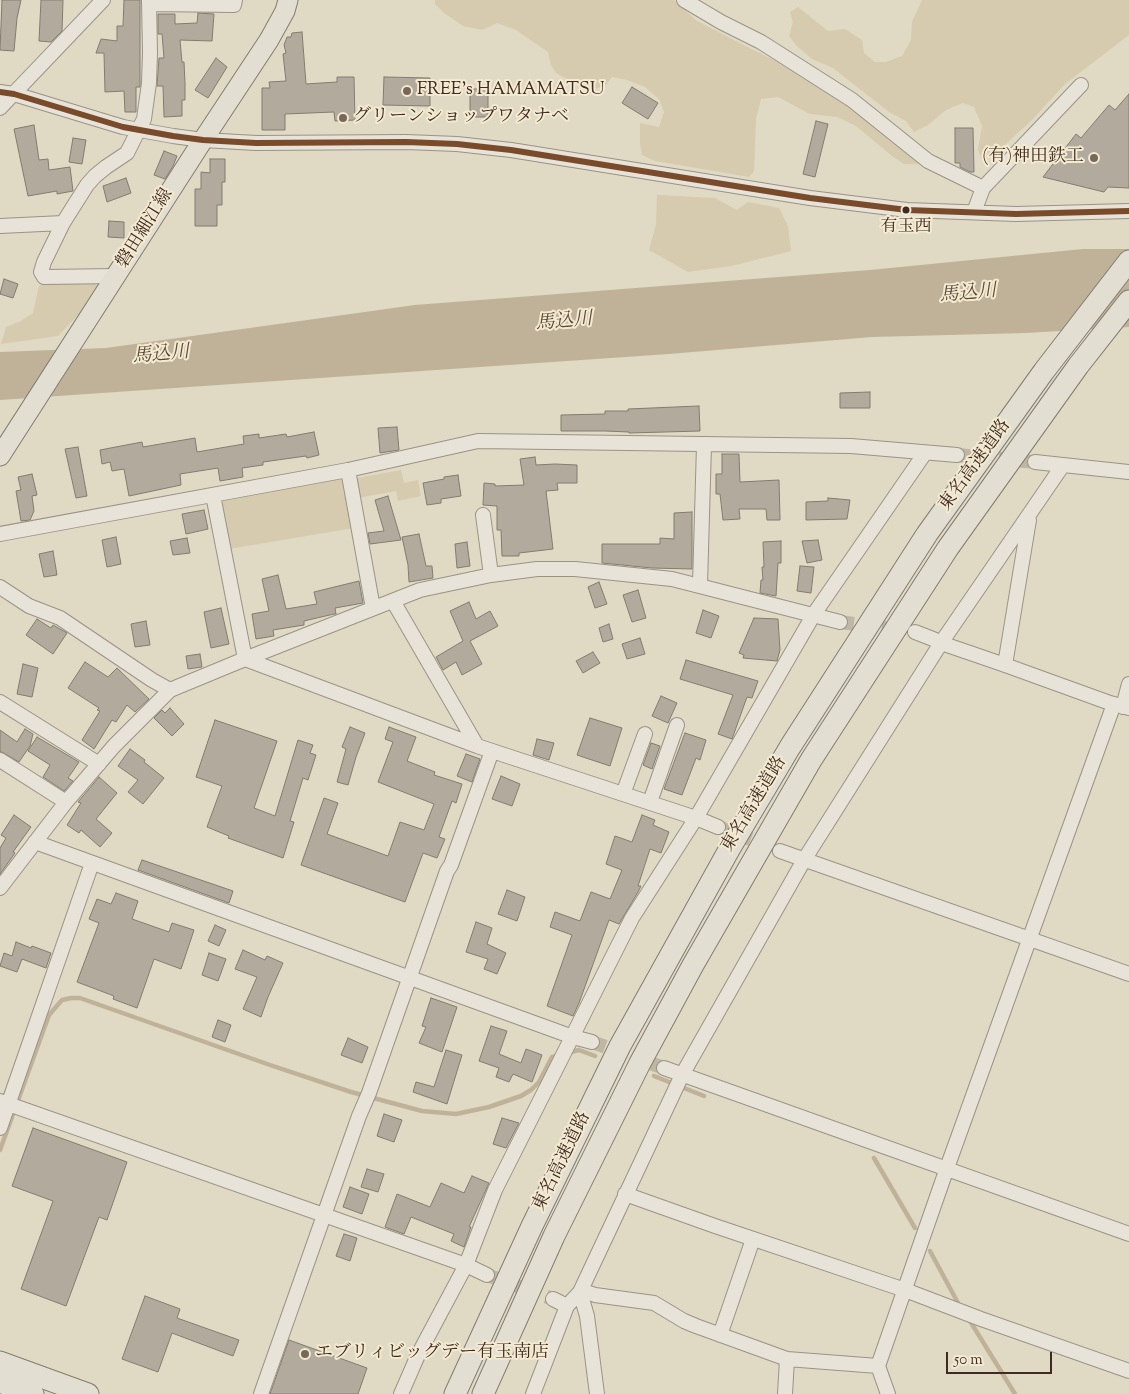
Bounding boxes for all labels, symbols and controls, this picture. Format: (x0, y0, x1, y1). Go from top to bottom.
place label: FREE's HAMAMATSU (417, 80, 604, 102)
marker: FREE's HAMAMATSU (401, 85, 413, 97)
place label: グリーンショップワタナベ (353, 107, 569, 129)
marker: グリーンショップワタナベ (337, 112, 349, 124)
place label: (有)神田鉄工 (982, 147, 1084, 169)
marker: (有)神田鉄工 (1088, 152, 1100, 164)
street label: 磐田細江線 (113, 185, 179, 273)
marker: 有玉西 (901, 205, 911, 215)
place label: 有玉西 (881, 218, 931, 238)
water label: 馬込川 (939, 281, 997, 309)
water label: 馬込川 (535, 309, 593, 337)
water label: 馬込川 (132, 342, 190, 370)
street label: 東名高速道路 (936, 416, 1016, 516)
street label: 東名高速道路 (718, 753, 792, 857)
street label: 東名高速道路 (530, 1109, 596, 1215)
scale bar (949, 1342, 1055, 1374)
place label: エブリィビッグデー有玉南店 (315, 1343, 549, 1365)
marker: エブリィビッグデー有玉南店 (299, 1348, 311, 1360)
text: 50 m (954, 1350, 983, 1371)

